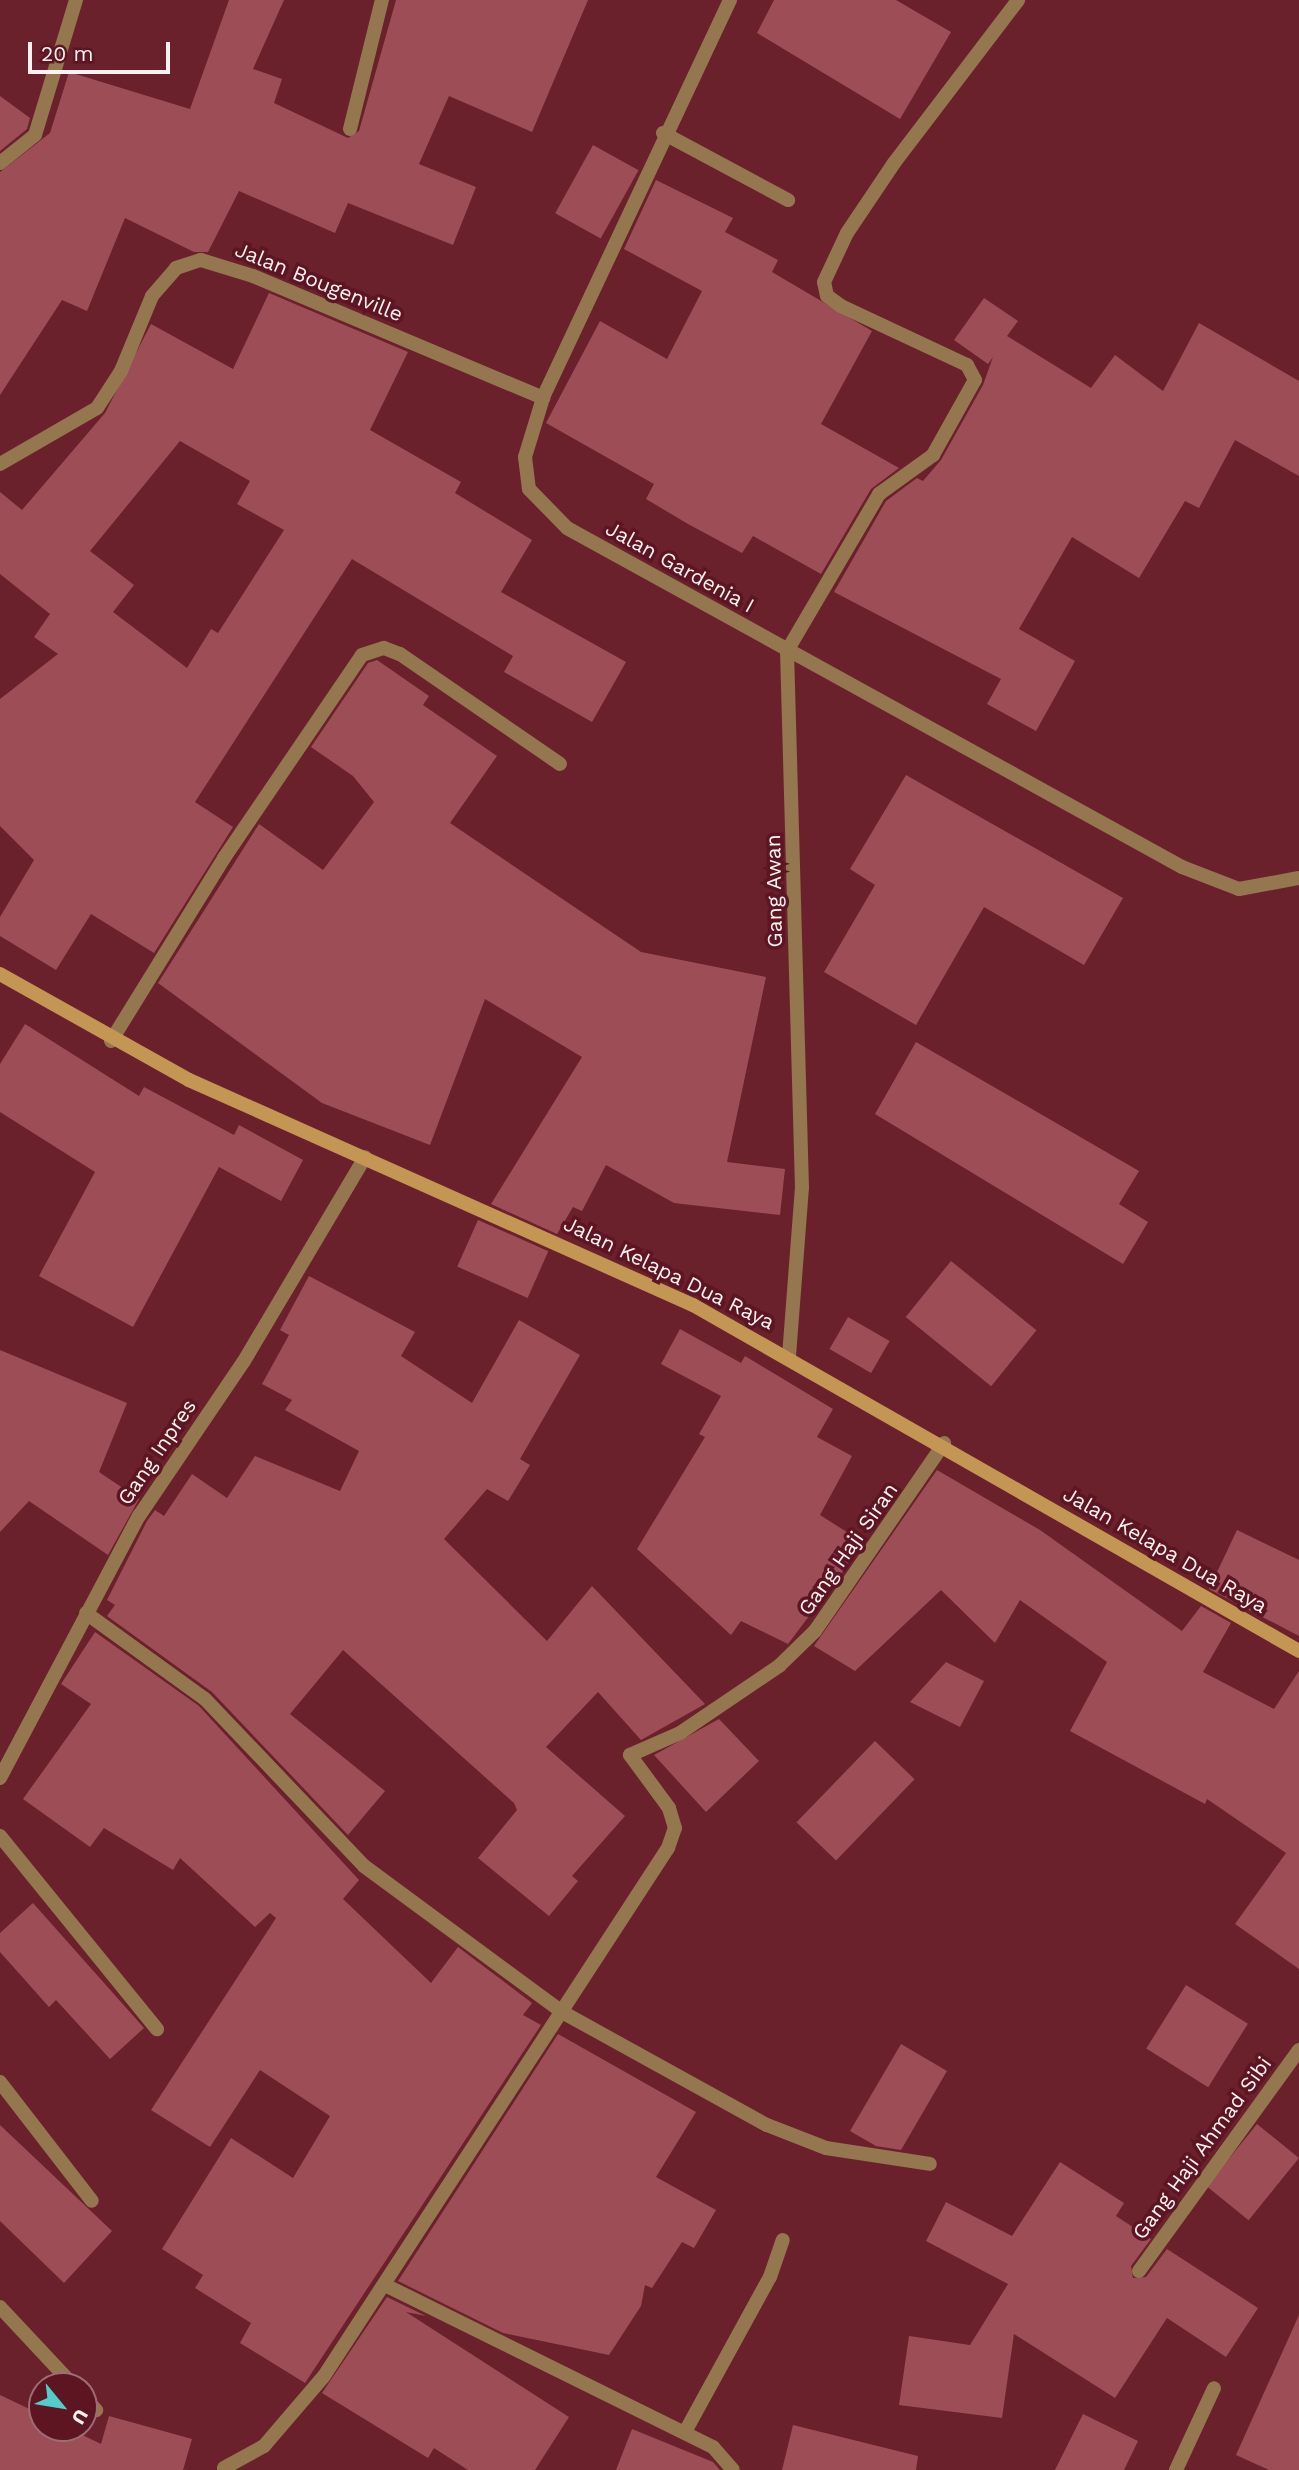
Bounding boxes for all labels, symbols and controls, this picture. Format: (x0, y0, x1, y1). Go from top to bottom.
scale bar (32, 28, 173, 72)
text: 20 m (41, 41, 93, 66)
street label: Jalan Bougenville (231, 237, 407, 327)
street label: Jalan Gardenia I (601, 516, 759, 618)
street label: Gang Awan (760, 834, 788, 948)
street label: Jalan Kelapa Dua Raya (559, 1211, 779, 1335)
street label: Gang Inpres (112, 1394, 202, 1510)
street label: Gang Haji Siran (793, 1478, 903, 1620)
street label: Jalan Kelapa Dua Raya (1058, 1481, 1272, 1619)
street label: Gang Haji Ahmad Sibi (1127, 2051, 1277, 2245)
north arrow (28, 2372, 98, 2442)
text: U (67, 2405, 93, 2428)

